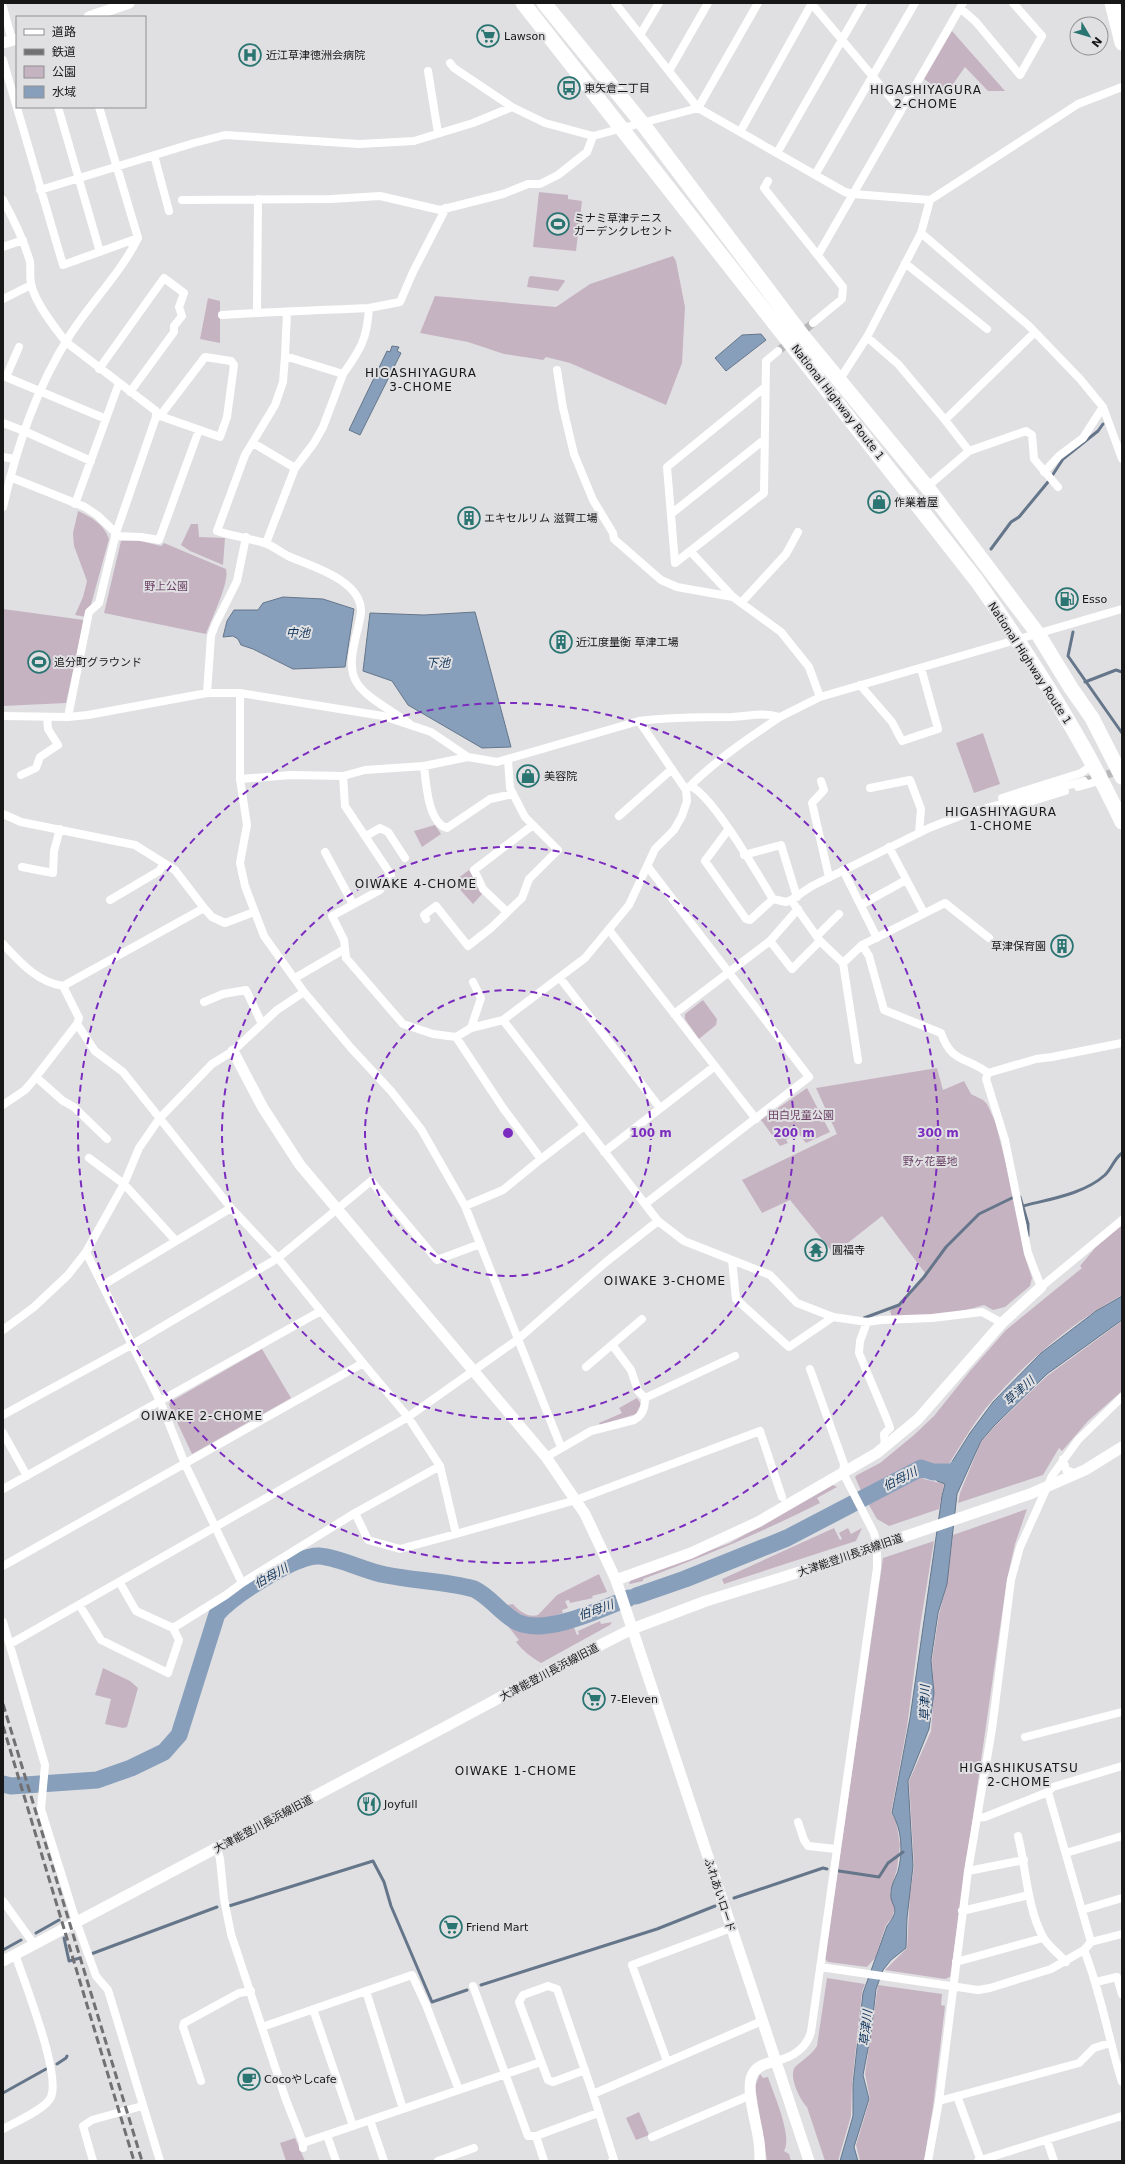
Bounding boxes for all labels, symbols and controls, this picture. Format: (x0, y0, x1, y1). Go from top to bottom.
legend (16, 16, 146, 108)
north arrow (1069, 16, 1109, 56)
supermarket icon: Lawson (475, 23, 501, 49)
text: 道路 (52, 25, 76, 39)
place label: Lawson (504, 30, 545, 43)
text: N (1089, 34, 1104, 49)
hospital icon: 近江草津徳洲会病院 (237, 42, 263, 68)
text: 鉄道 (52, 45, 76, 59)
place label: 近江草津徳洲会病院 (266, 49, 365, 62)
text: 公園 (52, 65, 76, 79)
bus stop icon: 東矢倉二丁目 (556, 75, 582, 101)
place label: 東矢倉二丁目 (584, 82, 650, 95)
district label: HIGASHIYAGURA 2-CHOME (870, 83, 982, 111)
text: 水域 (52, 85, 76, 99)
sports icon: ミナミ草津テニス ガーデンクレセント (545, 211, 571, 237)
place label: ミナミ草津テニス ガーデンクレセント (574, 212, 673, 238)
street label: National Highway Route 1 (789, 342, 887, 463)
district label: HIGASHIYAGURA 3-CHOME (365, 366, 477, 394)
shop icon: 作業着屋 (866, 489, 892, 515)
place label: 作業着屋 (894, 496, 938, 509)
building icon: エキセルリム 滋賀工場 (456, 505, 482, 531)
place label: エキセルリム 滋賀工場 (484, 512, 598, 525)
park label: 野上公園 (144, 580, 188, 593)
fuel station icon: Esso (1054, 586, 1080, 612)
place label: Esso (1082, 593, 1107, 606)
street label: National Highway Route 1 (985, 600, 1074, 727)
water label: 中池 (286, 626, 311, 640)
building icon: 近江度量衡 草津工場 (548, 629, 574, 655)
place label: 近江度量衡 草津工場 (576, 636, 679, 649)
sports icon: 追分町グラウンド (26, 649, 52, 675)
place label: 追分町グラウンド (54, 656, 142, 669)
water label: 下池 (426, 656, 451, 670)
shop icon: 美容院 (515, 763, 541, 789)
place label: 美容院 (544, 770, 577, 783)
district label: HIGASHIYAGURA 1-CHOME (945, 805, 1057, 833)
district label: OIWAKE 4-CHOME (355, 877, 477, 891)
building icon: 草津保育園 (1049, 933, 1075, 959)
place label: 草津保育園 (991, 940, 1046, 953)
park label: 田白児童公園 (768, 1109, 834, 1122)
centre of rings (501, 1126, 515, 1140)
text: 100 m (630, 1126, 672, 1140)
text: 200 m (773, 1126, 815, 1140)
text: 300 m (917, 1126, 959, 1140)
park label: 野ヶ花墓地 (903, 1155, 958, 1168)
temple icon: 圓福寺 (803, 1237, 829, 1263)
place label: 圓福寺 (832, 1244, 865, 1257)
district label: OIWAKE 3-CHOME (604, 1274, 726, 1288)
water label: 草津川 (1001, 1372, 1039, 1408)
district label: OIWAKE 2-CHOME (141, 1409, 263, 1423)
water label: 伯母川 (881, 1464, 921, 1493)
street label: 大津能登川長浜線旧道 (796, 1531, 904, 1580)
water label: 伯母川 (252, 1560, 292, 1591)
water label: 伯母川 (577, 1597, 617, 1622)
street label: 大津能登川長浜線旧道 (498, 1641, 601, 1704)
water label: 草津川 (918, 1683, 932, 1721)
supermarket icon: 7-Eleven (581, 1686, 607, 1712)
place label: 7-Eleven (610, 1693, 658, 1706)
district label: HIGASHIKUSATSU 2-CHOME (959, 1761, 1079, 1789)
district label: OIWAKE 1-CHOME (455, 1764, 577, 1778)
restaurant icon: Joyfull (356, 1791, 382, 1817)
street label: 大津能登川長浜線旧道 (212, 1793, 315, 1856)
place label: Joyfull (383, 1798, 417, 1811)
street label: ふれあいロード (701, 1857, 738, 1934)
supermarket icon: Friend Mart (438, 1914, 464, 1940)
place label: Friend Mart (466, 1921, 529, 1934)
water label: 草津川 (857, 2007, 875, 2047)
cafe icon: Cocoやしcafe (236, 2066, 262, 2092)
place label: Cocoやしcafe (264, 2073, 337, 2086)

